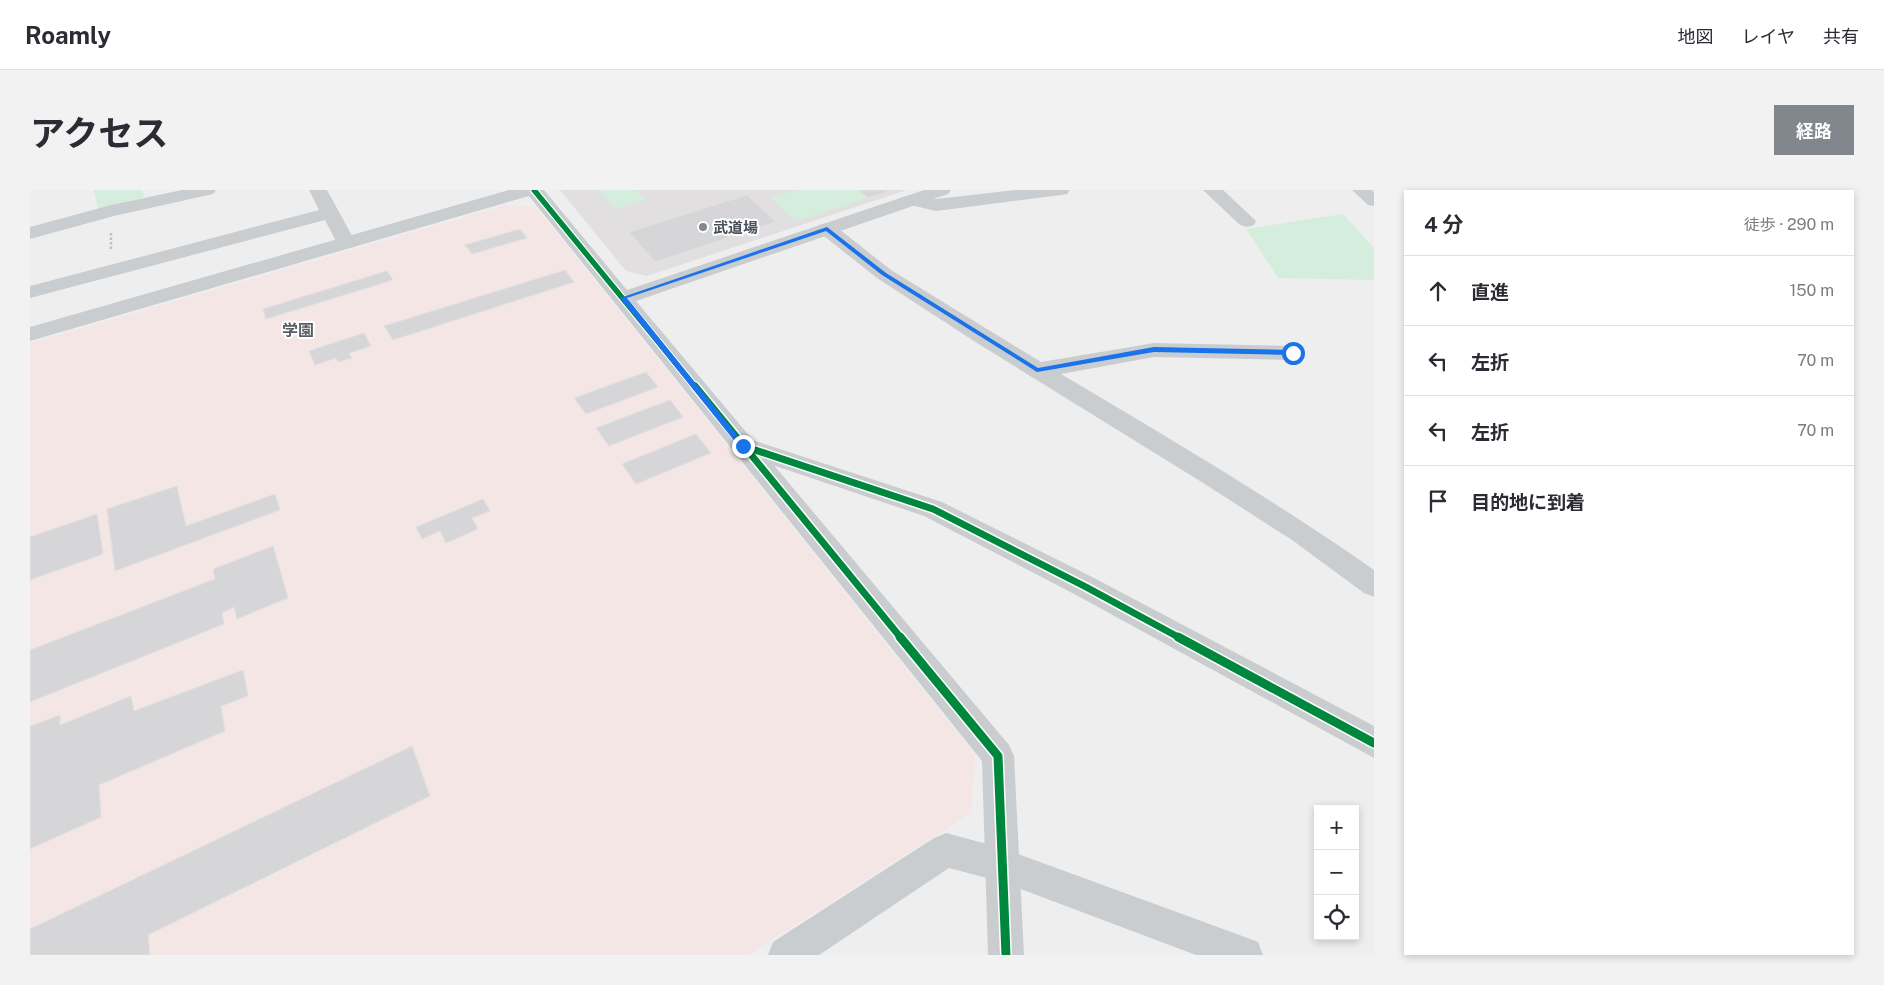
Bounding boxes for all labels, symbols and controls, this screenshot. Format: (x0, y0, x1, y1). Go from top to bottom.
text: Roamly (25, 21, 111, 49)
text: 地図 (1678, 26, 1714, 47)
text: レイヤ (1742, 26, 1795, 47)
text: 共有 (1823, 26, 1859, 47)
button: 経路 (1774, 105, 1854, 155)
text: アクセス (30, 113, 168, 154)
text: 4 分 (1424, 212, 1464, 237)
text: 徒歩 · 290 m (1744, 215, 1834, 234)
place label: 武道場 (713, 219, 758, 236)
marker: 武道場 (697, 221, 709, 233)
icon: ahead (1424, 277, 1452, 305)
text: 直進 (1471, 281, 1509, 303)
text: 150 m (1790, 281, 1834, 300)
district label: 学園 (282, 321, 314, 340)
route start (1282, 342, 1305, 365)
icon: left (1424, 347, 1452, 375)
text: 左折 (1471, 351, 1509, 373)
text: 70 m (1797, 351, 1834, 370)
icon: left (1424, 417, 1452, 445)
text: 左折 (1471, 421, 1509, 443)
text: 70 m (1797, 421, 1834, 440)
route end (732, 435, 755, 458)
icon: arrive (1424, 487, 1452, 515)
text: 目的地に到着 (1471, 491, 1585, 513)
map controls (1314, 805, 1359, 940)
button: + (1314, 805, 1359, 850)
button: − (1314, 850, 1359, 895)
button: locate (1314, 895, 1359, 940)

